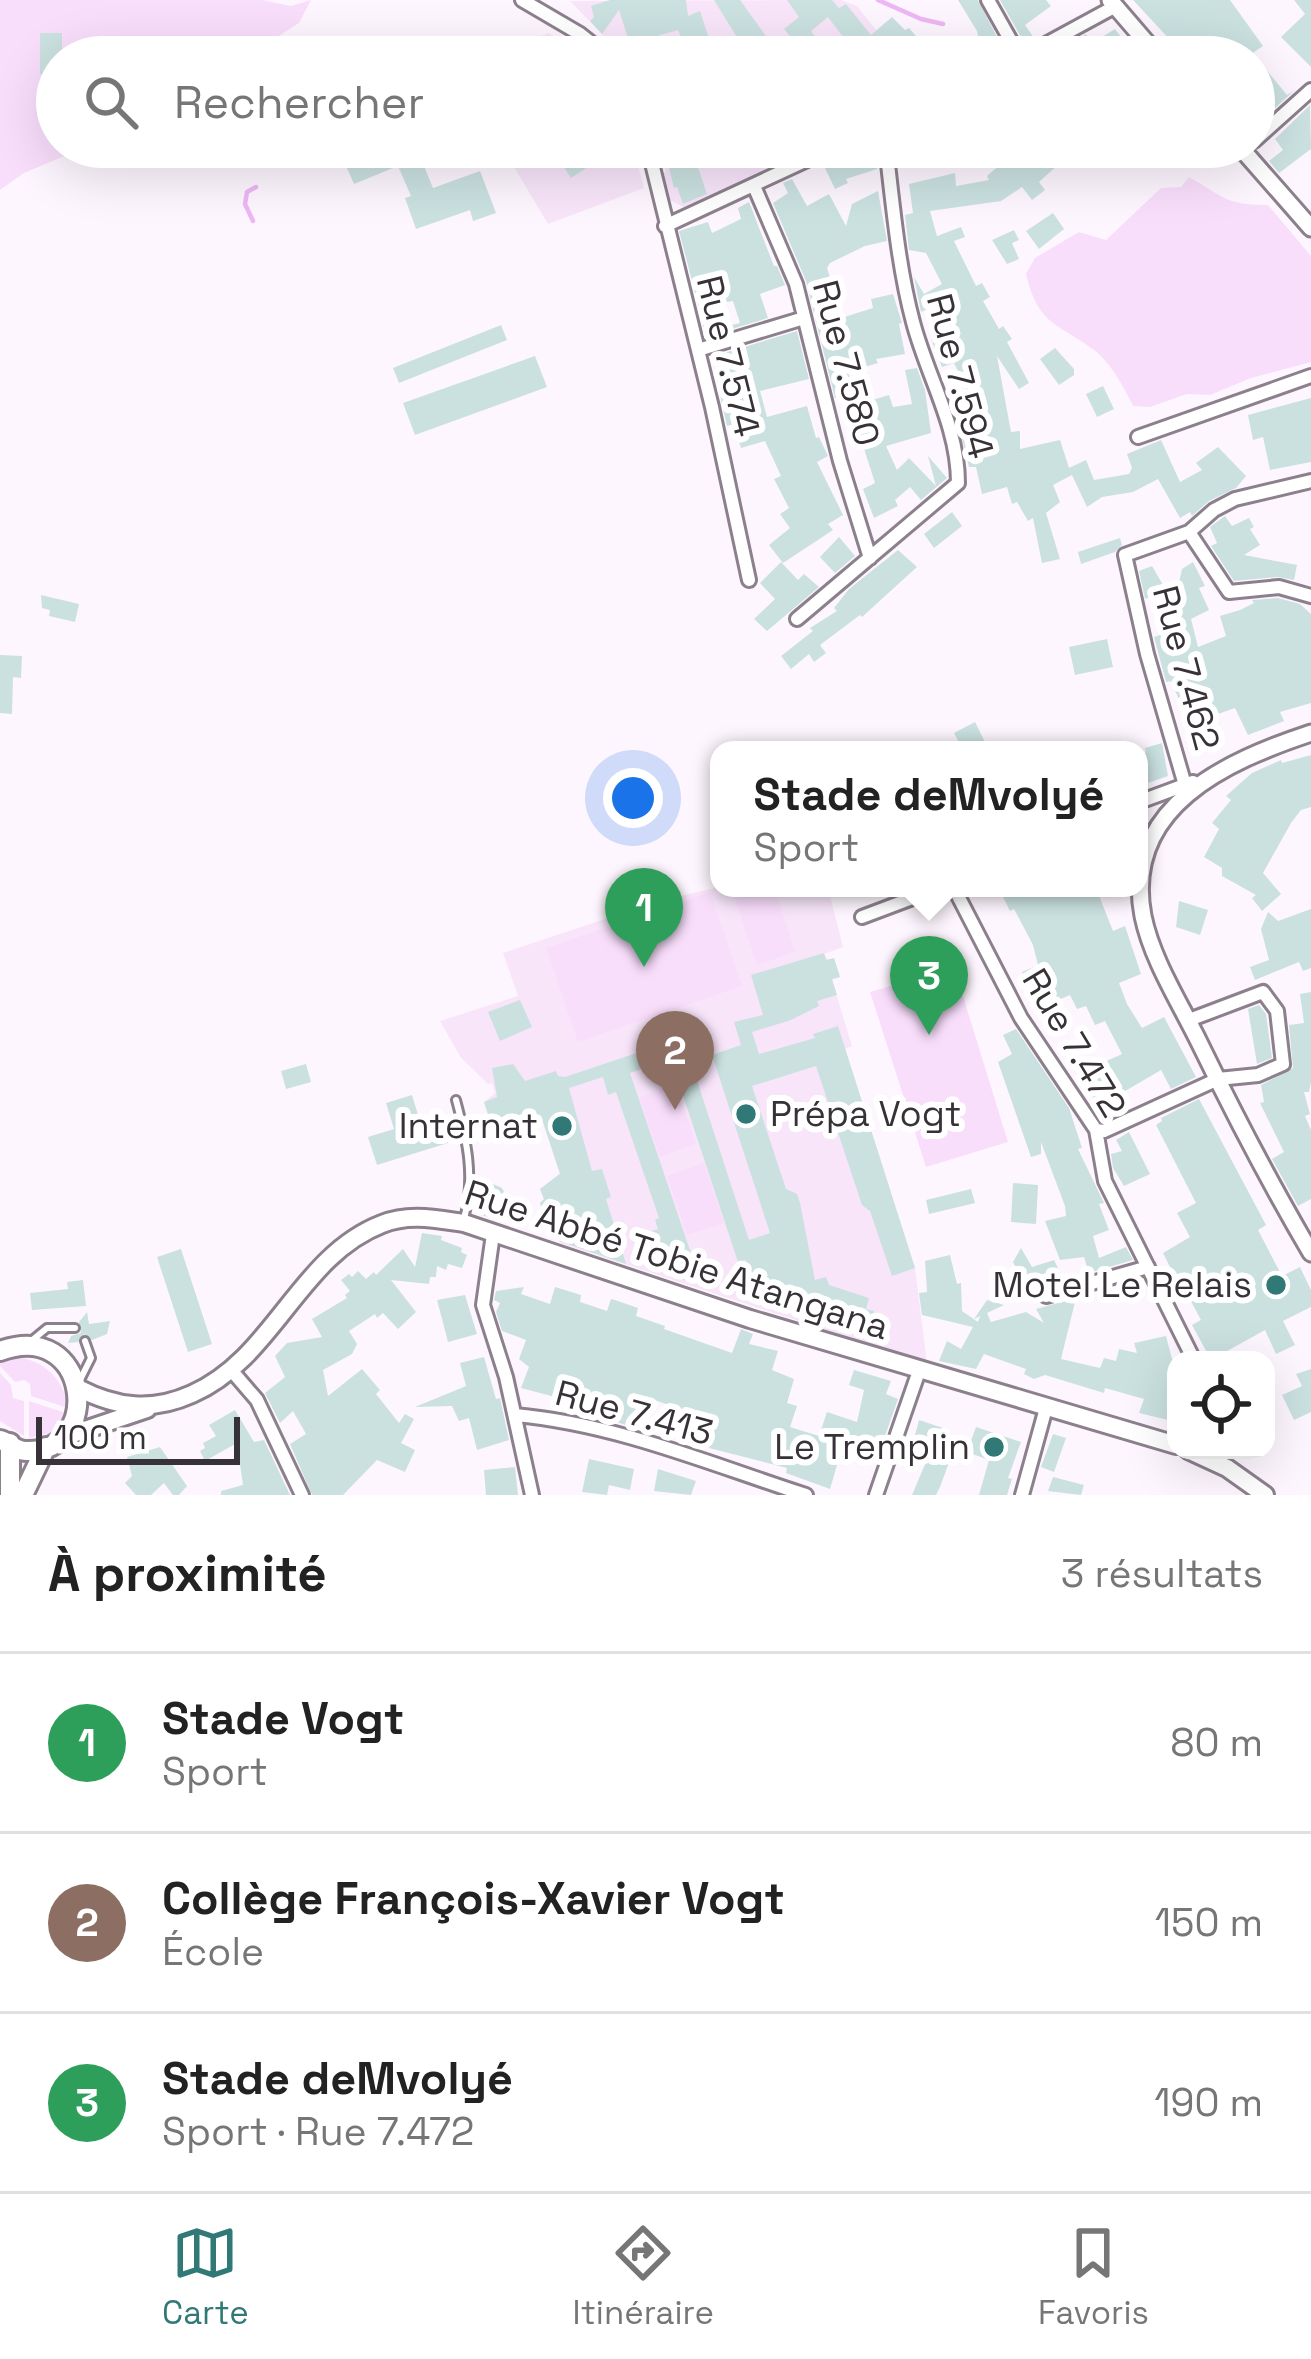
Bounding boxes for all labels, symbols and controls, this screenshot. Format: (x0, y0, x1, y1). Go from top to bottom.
search box (36, 36, 1275, 168)
icon: search (78, 69, 144, 135)
text: Rechercher (174, 74, 424, 131)
street label: Rue 7.574 (686, 271, 770, 441)
street label: Rue 7.580 (802, 275, 890, 451)
street label: Rue 7.594 (916, 289, 1004, 463)
street label: Rue 7.462 (1142, 581, 1230, 755)
popup (710, 741, 1148, 897)
text: Stade deMvolyé (753, 766, 1105, 823)
your location (603, 768, 663, 828)
text: Sport (753, 823, 859, 872)
pin: 1 (605, 868, 683, 967)
pin: 3 (890, 936, 968, 1035)
street label: Rue 7.472 (1012, 960, 1136, 1126)
pin: 2 (636, 1011, 714, 1110)
place label: Prépa Vogt (770, 1091, 961, 1137)
marker: Prépa Vogt (733, 1101, 759, 1127)
place label: Internat (399, 1103, 538, 1149)
marker: Internat (549, 1113, 575, 1139)
street label: Rue Abbé Tobie Atangana (459, 1170, 895, 1350)
place label: Motel Le Relais (993, 1262, 1252, 1308)
marker: Motel Le Relais (1263, 1272, 1289, 1298)
map controls (1167, 1351, 1275, 1459)
button: locate (1167, 1351, 1275, 1459)
street label: Rue 7.413 (550, 1370, 718, 1456)
scale bar (36, 1411, 240, 1464)
text: 100 m (54, 1417, 147, 1459)
place label: Le Tremplin (774, 1424, 970, 1470)
marker: Le Tremplin (981, 1434, 1007, 1460)
text: À proximité (48, 1541, 327, 1606)
text: 3 résultats (1061, 1549, 1263, 1598)
text: Stade Vogt (162, 1690, 404, 1747)
text: 1 (78, 1718, 96, 1767)
text: 80 m (1170, 1718, 1263, 1767)
text: Sport (162, 1747, 268, 1796)
text: Collège François-Xavier Vogt (162, 1870, 785, 1927)
text: 2 (75, 1898, 99, 1947)
text: 150 m (1155, 1898, 1263, 1947)
text: École (162, 1927, 264, 1976)
text: Stade deMvolyé (162, 2050, 513, 2107)
text: 3 (75, 2078, 99, 2127)
text: 190 m (1154, 2078, 1263, 2127)
text: Sport · Rue 7.472 (162, 2107, 474, 2156)
tab: Carte (162, 2220, 249, 2334)
tab: Itinéraire (573, 2220, 714, 2334)
tab: Favoris (1038, 2220, 1149, 2334)

